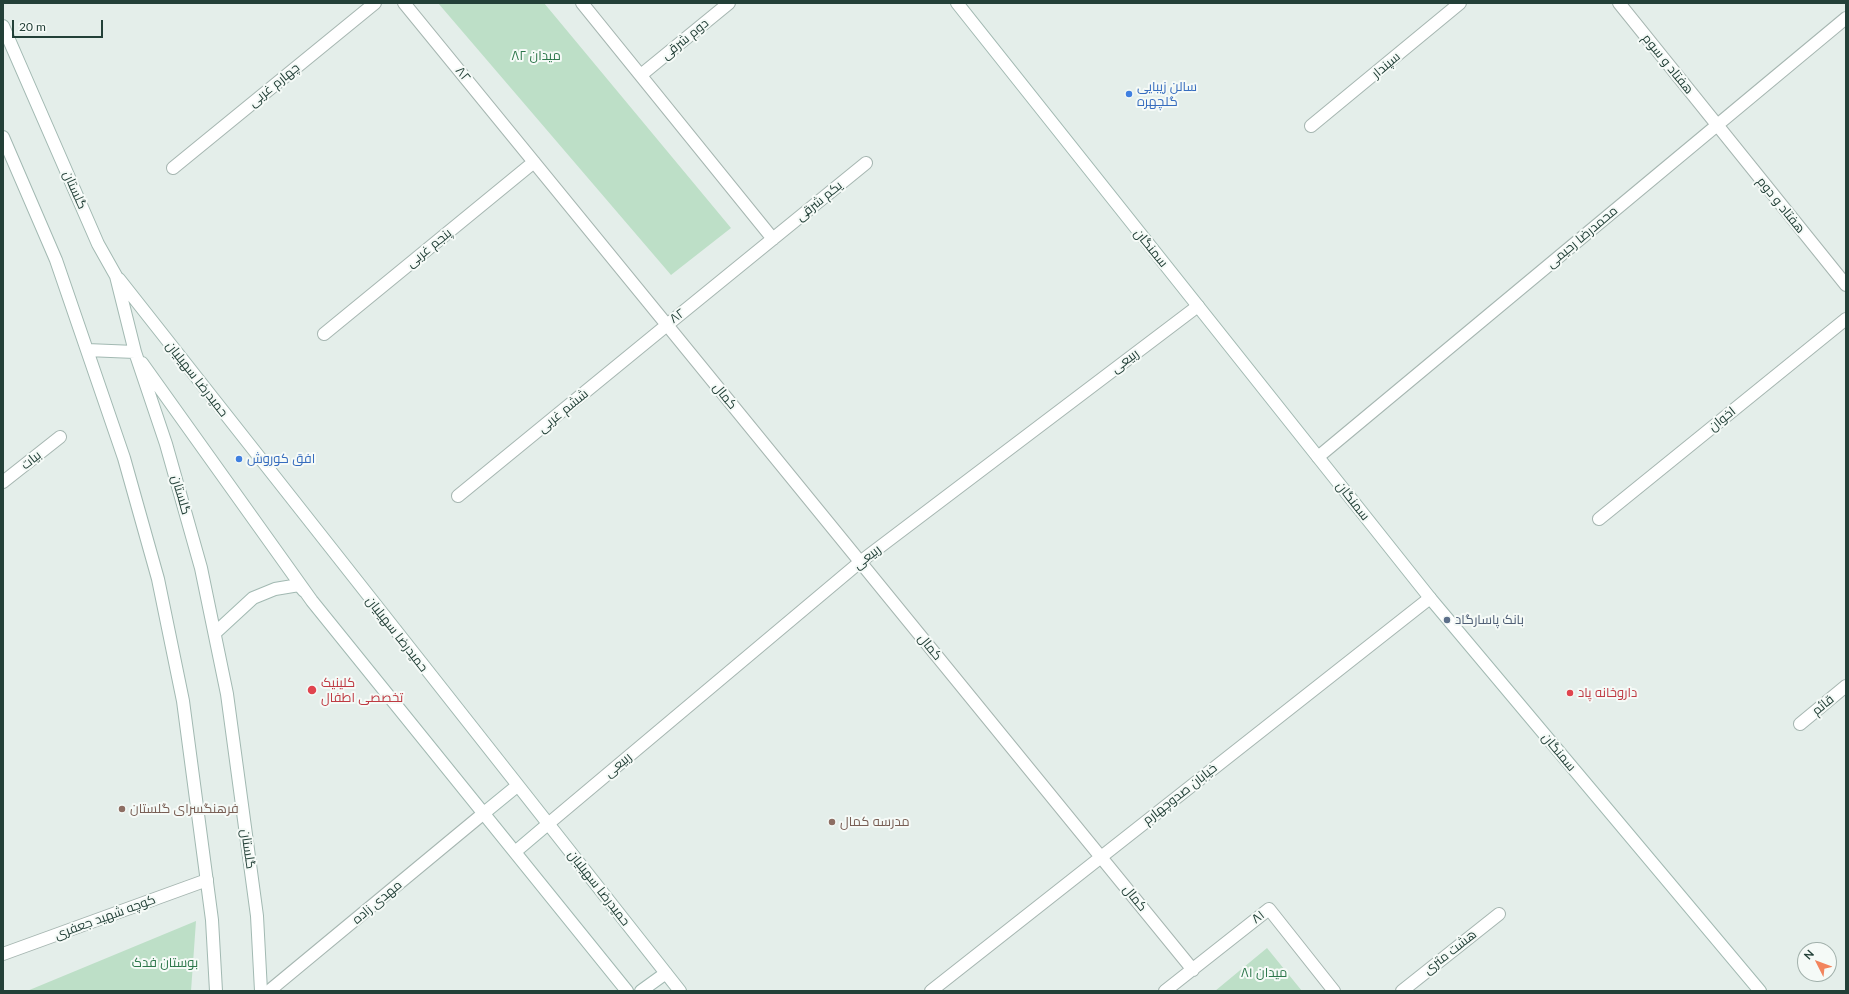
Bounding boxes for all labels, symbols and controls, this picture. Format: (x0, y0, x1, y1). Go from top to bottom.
scale bar (14, 12, 105, 38)
street label: دوم شرقی (658, 15, 712, 63)
text: 20 m (19, 19, 46, 34)
street label: هفتاد و سوم (1639, 31, 1697, 97)
park label: میدان ۸۲ (511, 48, 561, 64)
street label: سپندار (1369, 49, 1403, 81)
street label: چهارم غربی (245, 60, 303, 110)
street label: ۸۲ (452, 63, 474, 85)
place label: سالن زیبایی گلچهره (1137, 79, 1197, 110)
marker: سالن زیبایی گلچهره (1124, 89, 1134, 99)
street label: گلستان (60, 168, 90, 212)
street label: هفتاد و دوم (1754, 174, 1808, 236)
street label: یکم شرقی (793, 178, 845, 224)
street label: محمدرضا رحیمی (1543, 203, 1621, 271)
street label: پنجم غربی (403, 225, 455, 271)
street label: سمنگان (1131, 226, 1171, 270)
street label: ۸۲ (666, 305, 688, 327)
street label: حمیدرضا سهیلیان (163, 338, 231, 420)
street label: ربیعی (1108, 346, 1142, 376)
street label: کمال (710, 380, 740, 412)
street label: ششم غربی (535, 386, 591, 436)
street label: اخوان (1705, 403, 1739, 435)
street label: بیات (18, 447, 44, 473)
place label: افق کوروش (247, 451, 315, 467)
marker: افق کوروش (234, 454, 244, 464)
street label: گلستان (168, 473, 194, 517)
street label: سمنگان (1333, 478, 1373, 524)
street label: ربیعی (850, 541, 884, 573)
street label: حمیدرضا سهیلیان (363, 593, 431, 675)
place label: بانک پاسارگاد (1455, 612, 1524, 628)
marker: بانک پاسارگاد (1442, 615, 1452, 625)
street label: کمال (915, 631, 945, 663)
place label: کلینیک تخصصی اطفال (321, 675, 403, 706)
marker: کلینیک تخصصی اطفال (306, 684, 318, 696)
place label: داروخانه پاد (1578, 685, 1637, 701)
marker: داروخانه پاد (1565, 688, 1575, 698)
street label: قائم (1809, 691, 1837, 719)
street label: سمنگان (1539, 730, 1579, 774)
street label: ربیعی (601, 749, 635, 781)
street label: خیابان صدوچهارم (1140, 760, 1220, 828)
place label: فرهنگسرای گلستان (130, 801, 239, 817)
marker: فرهنگسرای گلستان (117, 804, 127, 814)
place label: مدرسه کمال (840, 814, 910, 830)
marker: مدرسه کمال (827, 817, 837, 827)
street label: گلستان (237, 828, 259, 870)
street label: حمیدرضا سهیلیان (565, 847, 633, 929)
street label: مهدی زاده (349, 877, 405, 927)
street label: کمال (1120, 882, 1150, 914)
street label: کوچه شهید جعفری (52, 891, 158, 943)
street label: ۸۱ (1248, 907, 1268, 927)
street label: هشت متری (1420, 926, 1480, 978)
north arrow (1797, 942, 1837, 982)
text: N (1801, 947, 1816, 962)
park label: بوستان فدک (132, 955, 198, 971)
park label: میدان ۸۱ (1241, 965, 1287, 981)

